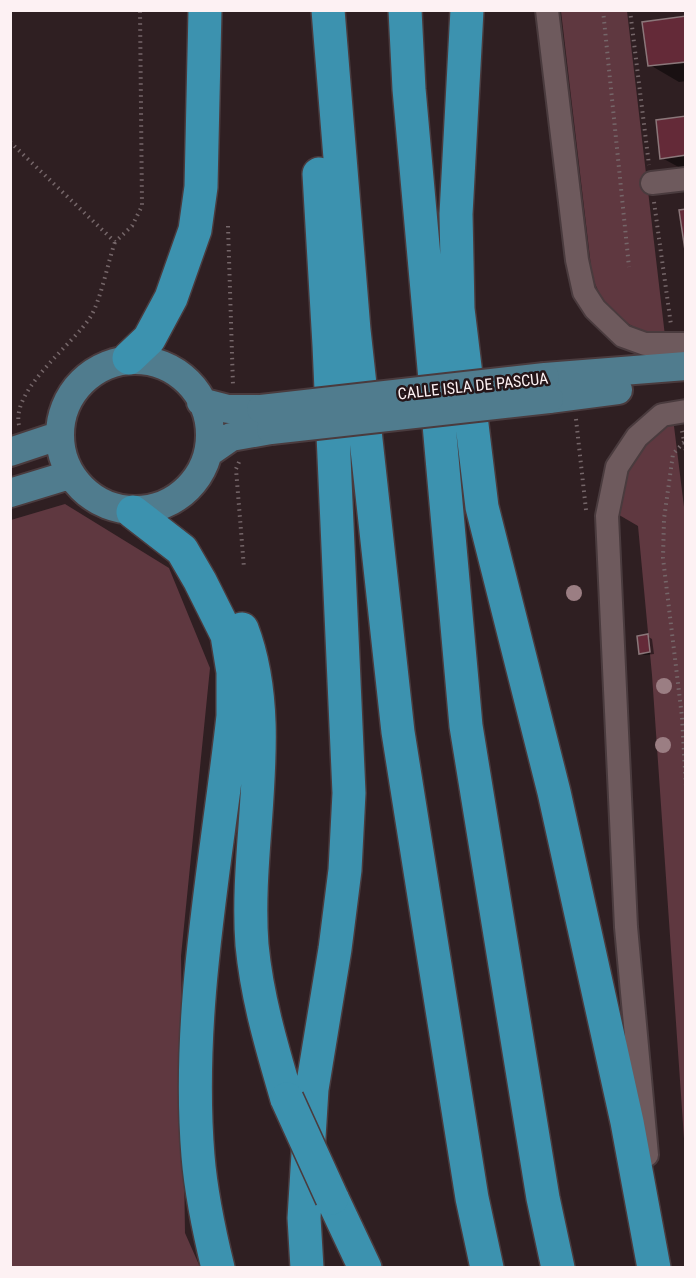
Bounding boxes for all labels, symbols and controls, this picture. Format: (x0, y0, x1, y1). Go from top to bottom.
street label: CALLE ISLA DE PASCUA (397, 369, 549, 403)

